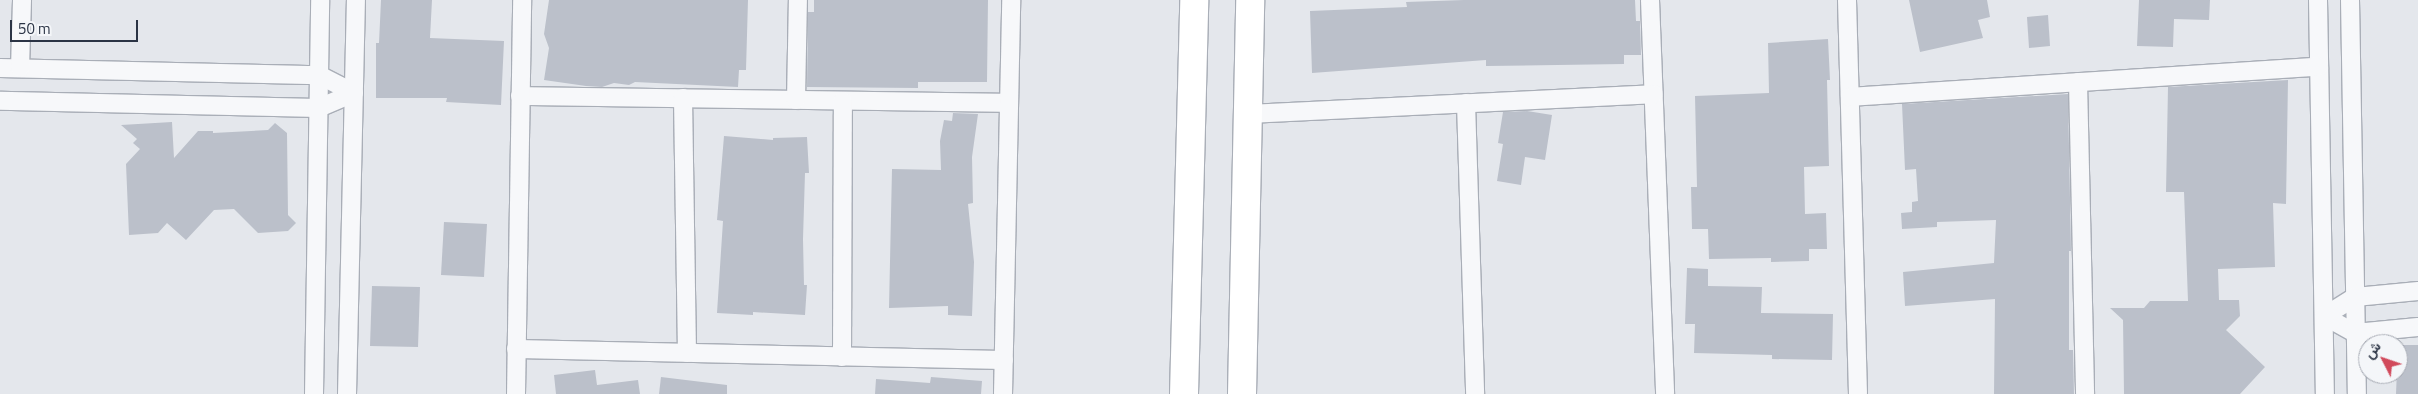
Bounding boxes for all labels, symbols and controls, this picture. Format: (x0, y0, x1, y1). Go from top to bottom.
scale bar (12, 10, 140, 42)
text: 50 m (18, 17, 51, 40)
north arrow (2358, 334, 2408, 384)
text: ش (2359, 336, 2385, 363)

